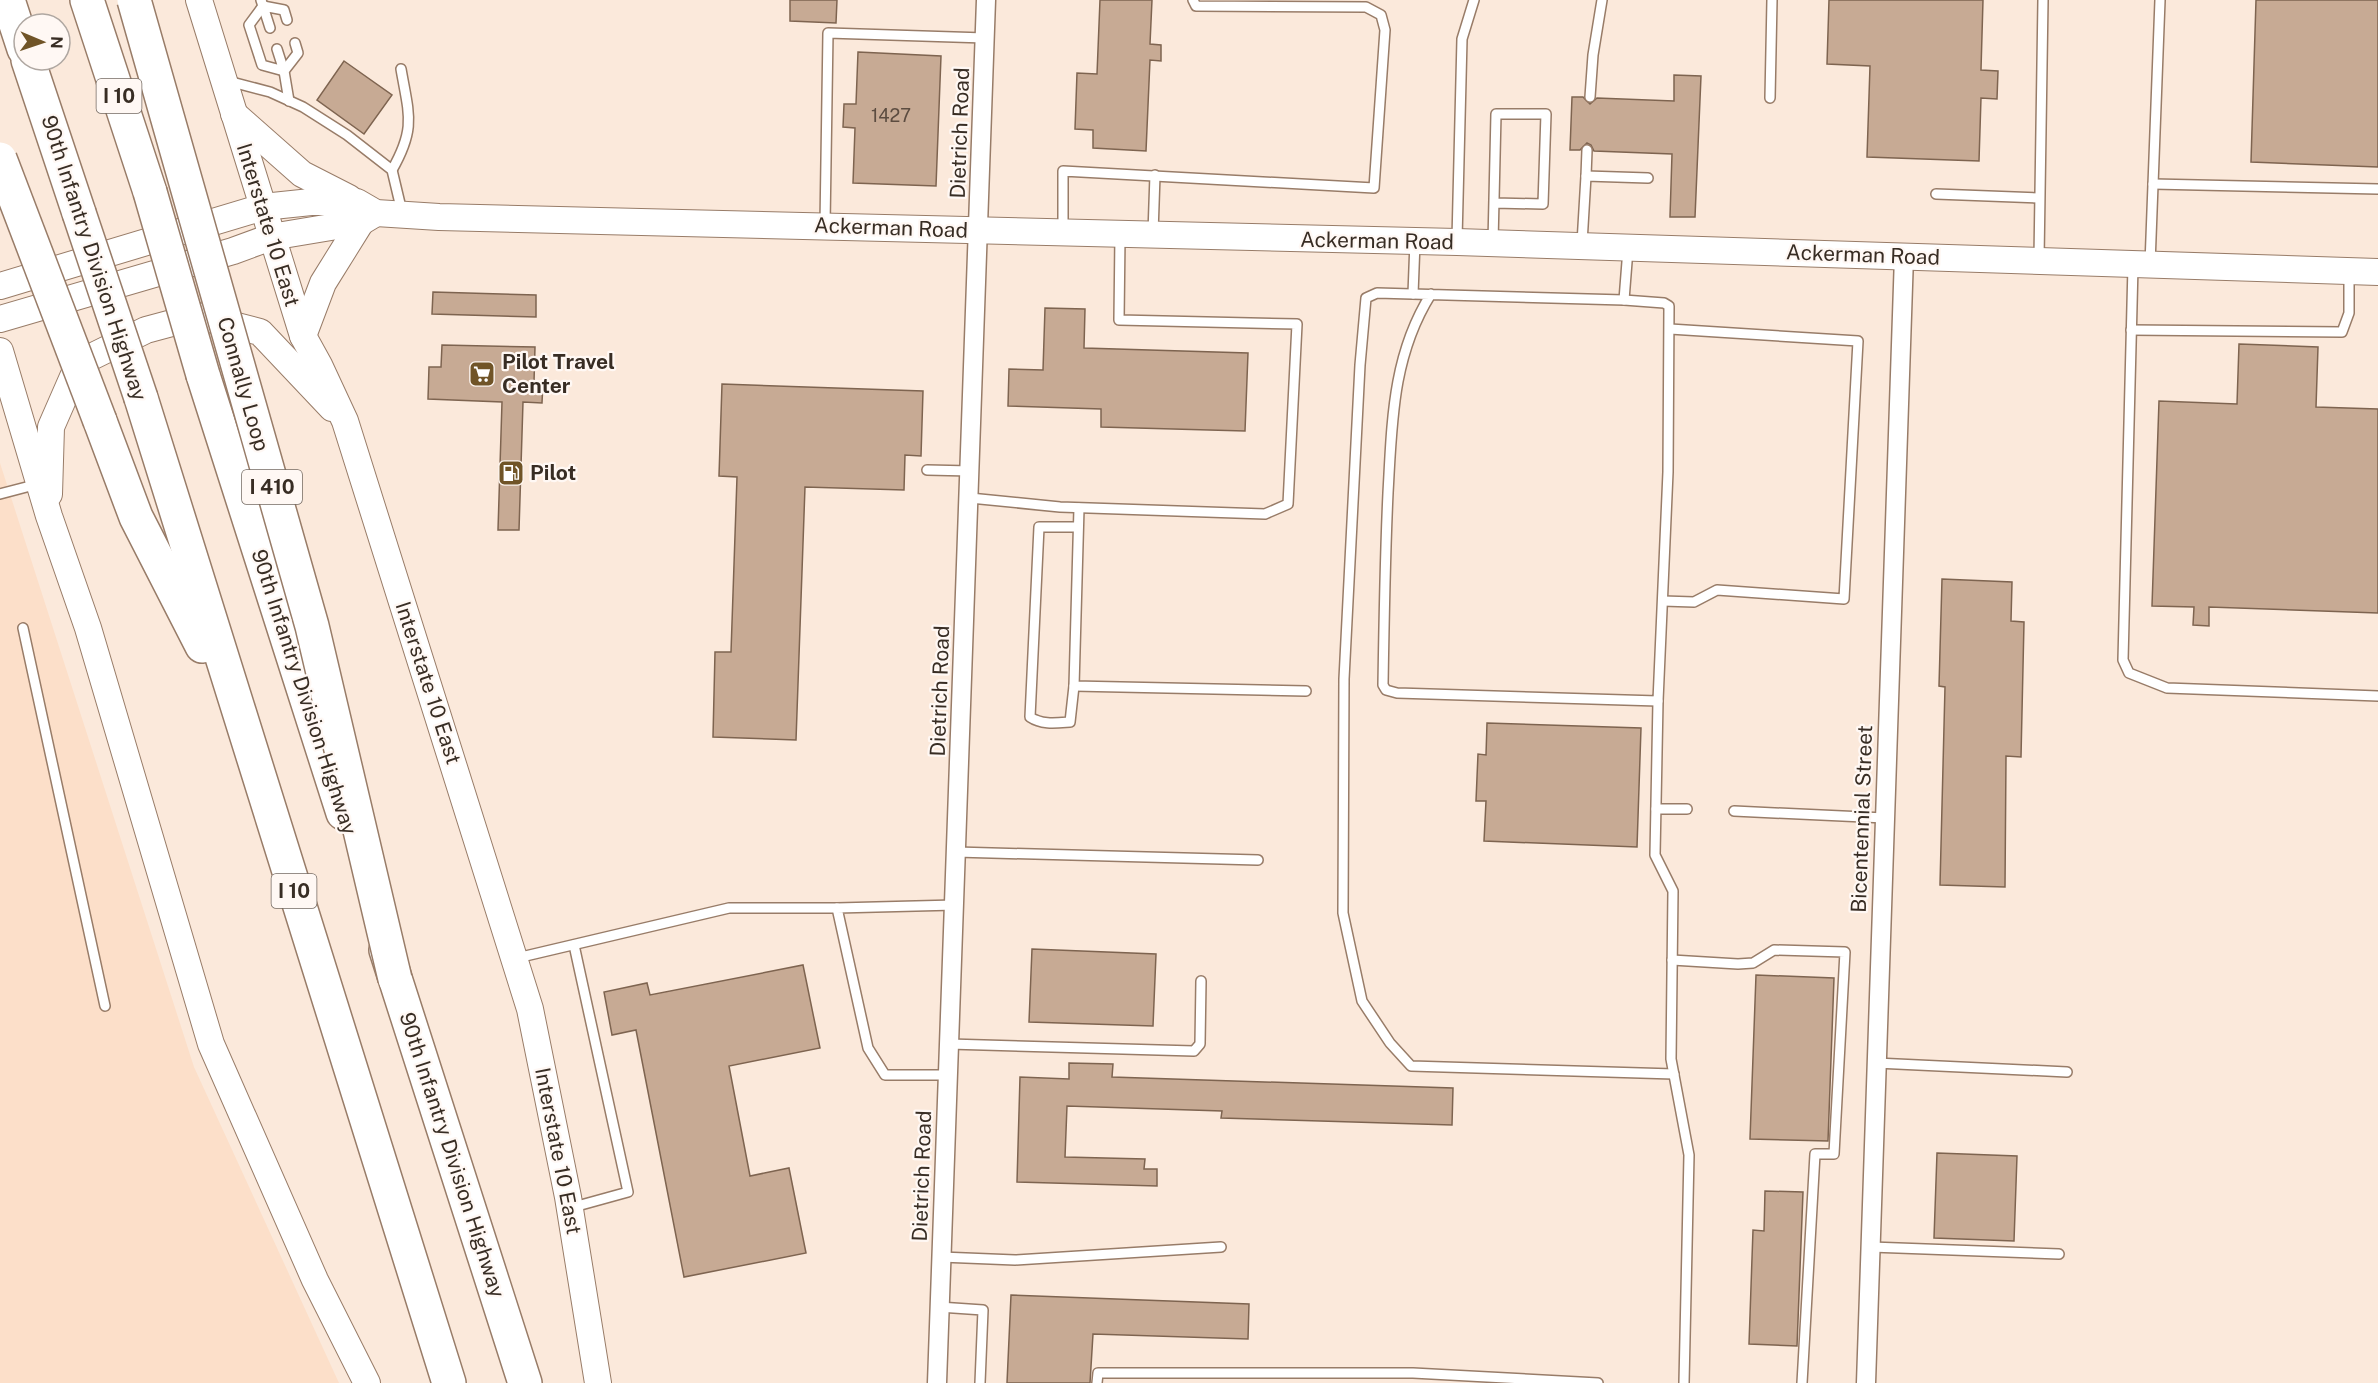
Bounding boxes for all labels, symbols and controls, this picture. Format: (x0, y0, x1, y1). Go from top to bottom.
north arrow (12, 12, 72, 72)
text: N (47, 36, 66, 49)
street label: Dietrich Road (945, 67, 974, 199)
road number: I 10 (96, 79, 142, 113)
house number: 1427 (871, 105, 911, 126)
street label: 90th Infantry Division Highway (36, 112, 153, 404)
street label: Interstate 10 East (232, 140, 305, 310)
street label: Ackerman Road (814, 212, 968, 243)
street label: Ackerman Road (1300, 227, 1454, 254)
street label: Ackerman Road (1786, 239, 1940, 270)
street label: Connally Loop (212, 314, 275, 454)
place label: Pilot Travel Center (502, 349, 615, 398)
supermarket icon: Pilot Travel Center (467, 359, 497, 389)
fuel station icon: Pilot (496, 458, 526, 488)
place label: Pilot (530, 460, 576, 485)
road number: I 410 (242, 470, 302, 504)
street label: 90th Infantry Division Highway (246, 546, 363, 838)
street label: Interstate 10 East (390, 598, 467, 767)
street label: Dietrich Road (925, 625, 954, 757)
street label: Bicentennial Street (1846, 725, 1877, 913)
road number: I 10 (272, 874, 316, 908)
street label: 90th Infantry Division Highway (394, 1009, 511, 1301)
street label: Interstate 10 East (530, 1065, 587, 1236)
street label: Dietrich Road (907, 1110, 936, 1242)

